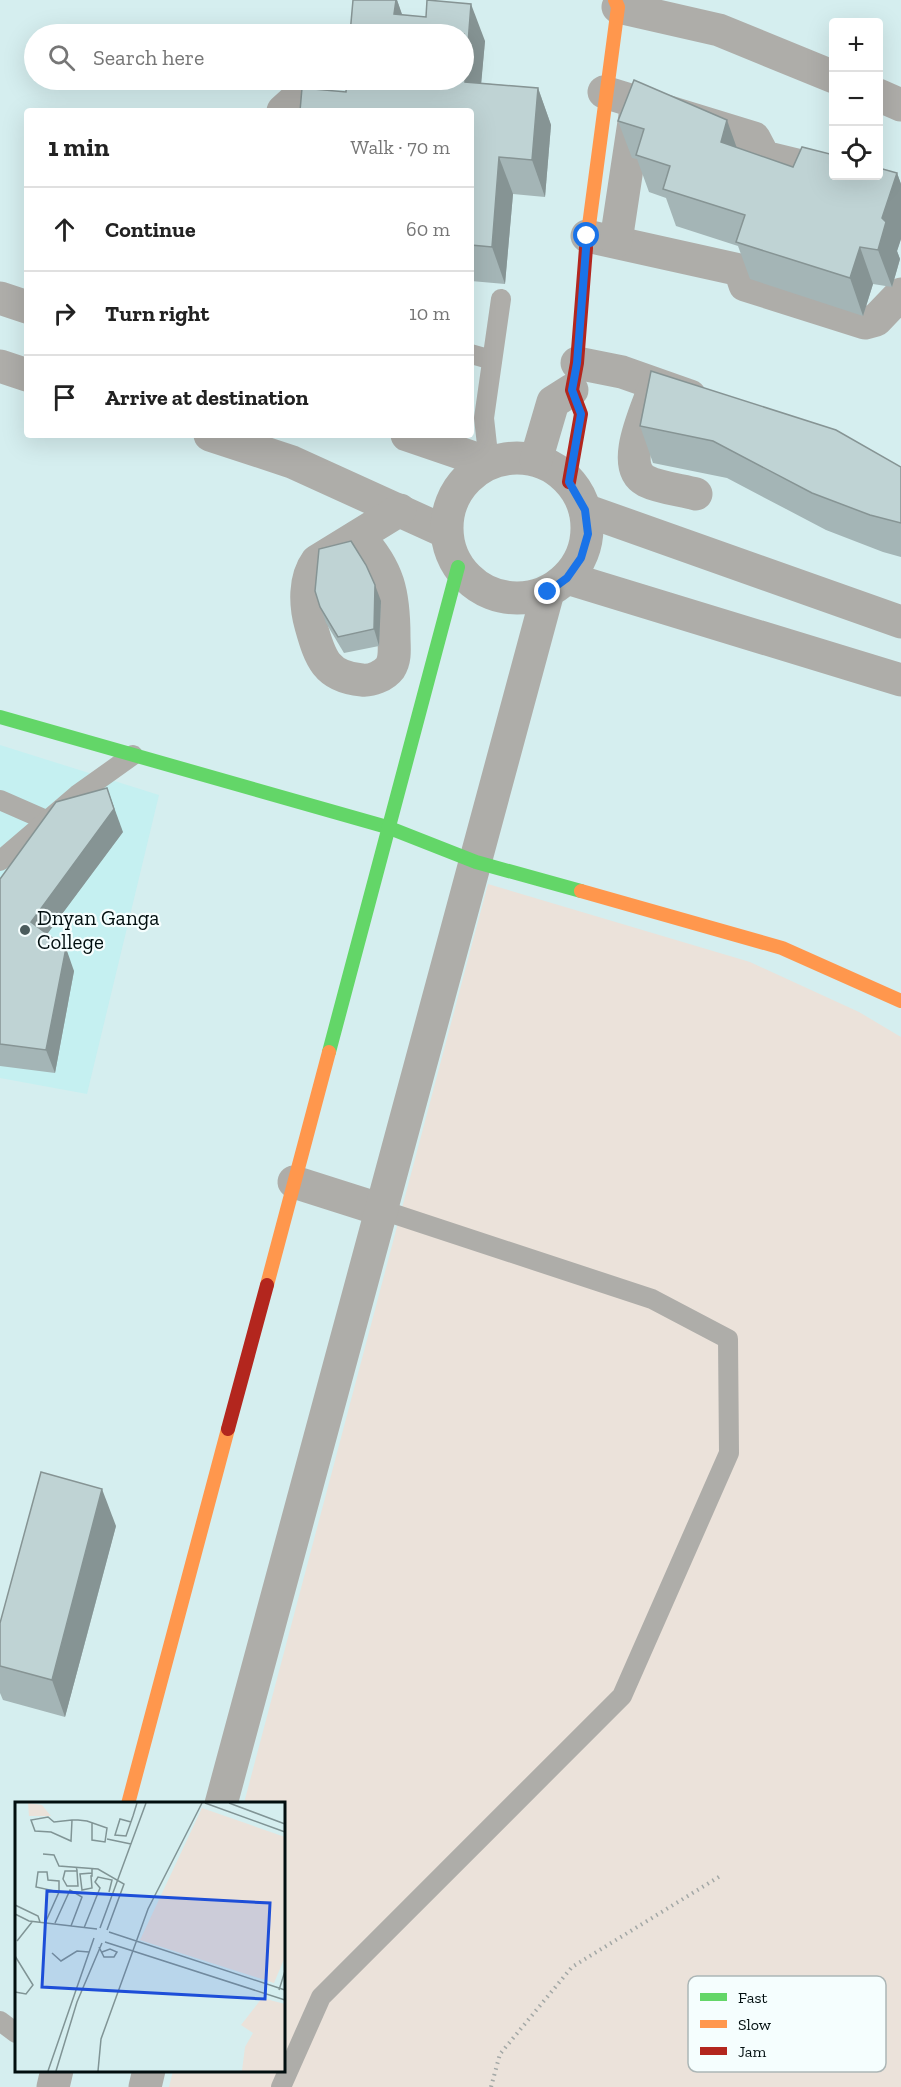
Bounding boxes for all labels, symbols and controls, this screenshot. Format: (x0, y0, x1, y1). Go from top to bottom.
map controls (829, 18, 883, 180)
button: + (829, 18, 883, 72)
search box (24, 24, 474, 90)
icon: search (45, 41, 78, 74)
text: Search here (93, 44, 204, 71)
button: − (829, 72, 883, 126)
button: locate (829, 126, 883, 180)
text: 1 min (48, 131, 109, 163)
text: Walk · 70 m (351, 135, 450, 159)
icon: ahead (48, 213, 81, 246)
text: Continue (105, 216, 196, 243)
text: 60 m (406, 217, 450, 241)
route start (573, 222, 599, 248)
icon: right (48, 297, 81, 330)
text: Turn right (105, 300, 209, 327)
text: 10 m (409, 301, 450, 325)
icon: arrive (48, 381, 81, 414)
text: Arrive at destination (105, 384, 308, 411)
route end (534, 578, 560, 604)
place label: Dnyan Ganga College (37, 905, 159, 954)
marker: Dnyan Ganga College (18, 923, 32, 937)
inset map (15, 1802, 285, 2072)
legend (688, 1976, 886, 2072)
text: Fast (738, 1988, 767, 2007)
text: Slow (738, 2015, 772, 2034)
text: Jam (738, 2042, 767, 2061)

